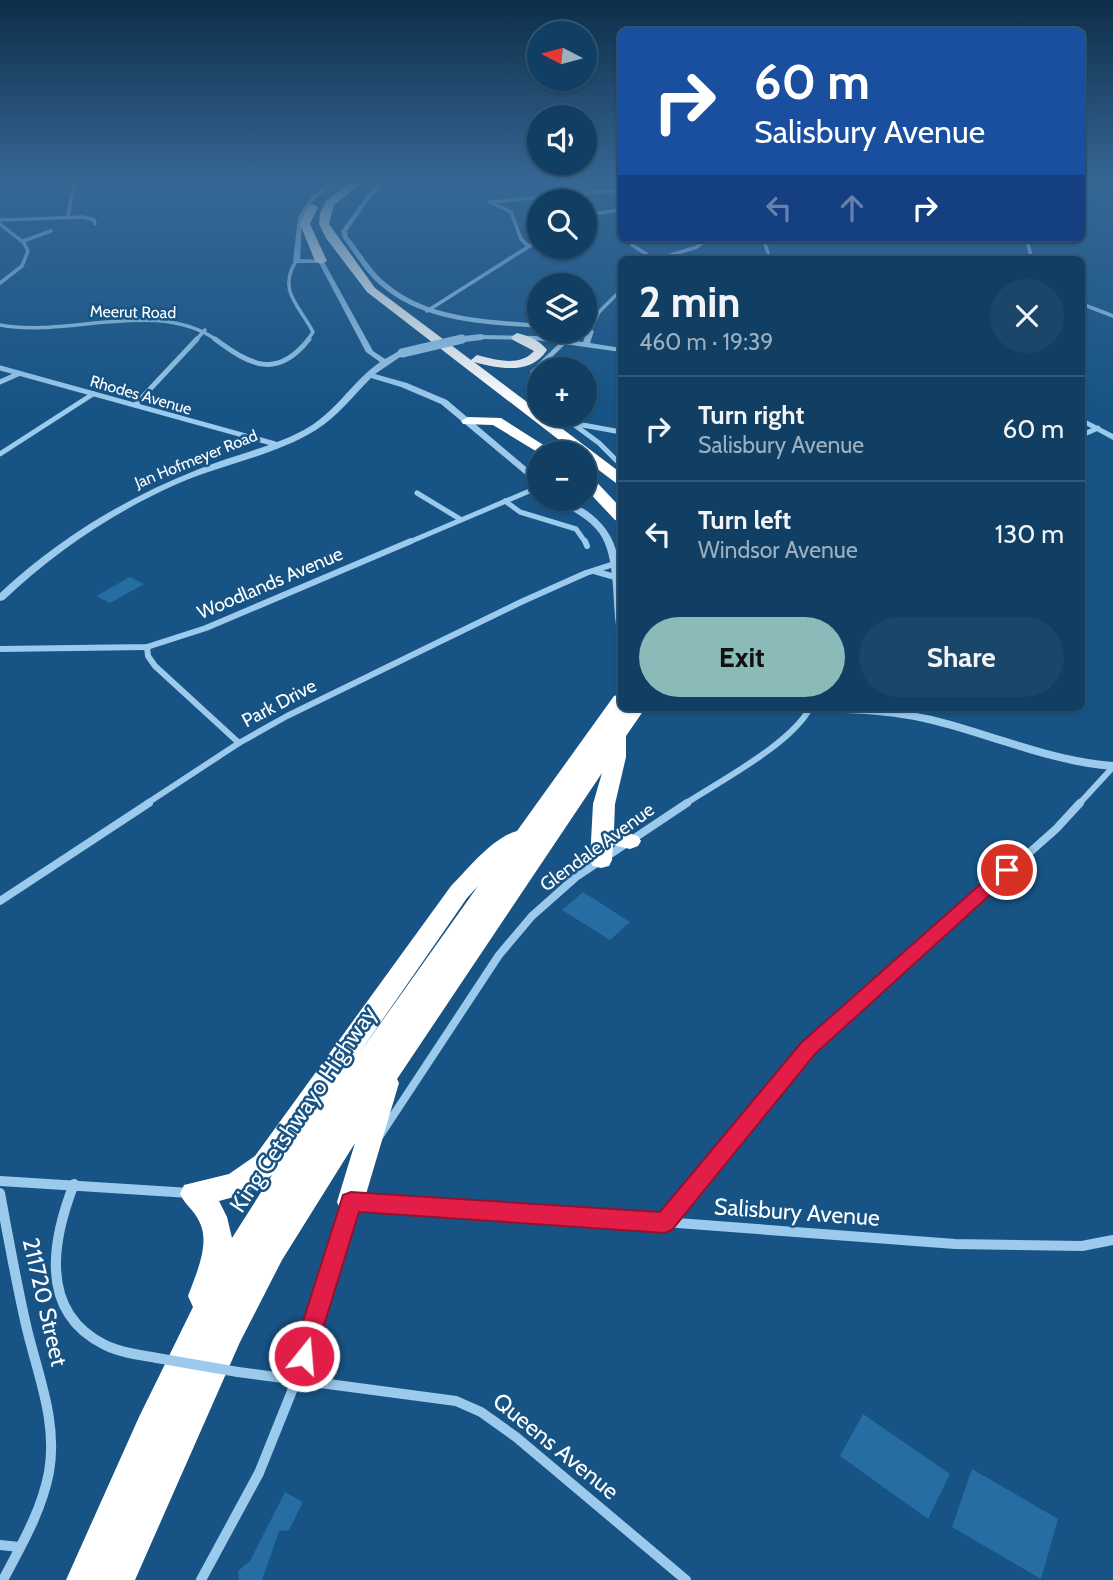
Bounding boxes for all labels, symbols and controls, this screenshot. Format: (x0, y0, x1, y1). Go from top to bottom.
north arrow (527, 21, 597, 91)
map controls (527, 21, 597, 511)
text: 60 m (754, 52, 870, 111)
icon: right (639, 56, 730, 147)
button: sound (527, 105, 597, 175)
text: Salisbury Avenue (754, 112, 985, 151)
button: search (527, 189, 597, 259)
icon: left (760, 189, 798, 227)
icon: ahead (833, 189, 871, 227)
icon: right (906, 189, 944, 227)
button: layers (527, 273, 597, 343)
text: 2 min (639, 276, 740, 328)
button: close (990, 279, 1064, 353)
street label: Meerut Road (90, 302, 176, 322)
text: 460 m · 19:39 (639, 328, 773, 356)
button: + (527, 357, 597, 427)
street label: Rhodes Avenue (88, 371, 194, 419)
text: Turn right (698, 399, 804, 431)
icon: right (639, 410, 677, 448)
text: 60 m (1002, 413, 1064, 445)
street label: Jan Hofmeyer Road (131, 426, 260, 493)
text: Salisbury Avenue (698, 431, 864, 459)
button: − (527, 441, 597, 511)
text: Turn left (698, 504, 791, 536)
icon: left (639, 515, 677, 553)
text: 130 m (995, 518, 1064, 550)
text: Windsor Avenue (698, 536, 858, 564)
street label: Woodlands Avenue (194, 542, 346, 624)
button: Exit (639, 617, 845, 697)
button: Share (859, 617, 1064, 697)
street label: Park Drive (238, 674, 320, 732)
street label: Glendale Avenue (535, 798, 659, 896)
pin (977, 840, 1037, 900)
icon: arrive (988, 851, 1026, 889)
street label: King Cetshwayo Highway (223, 1000, 383, 1218)
street label: Salisbury Avenue (713, 1192, 881, 1232)
street label: 211720 Street (17, 1235, 73, 1369)
position arrow (267, 1319, 341, 1393)
street label: Queens Avenue (487, 1387, 625, 1505)

